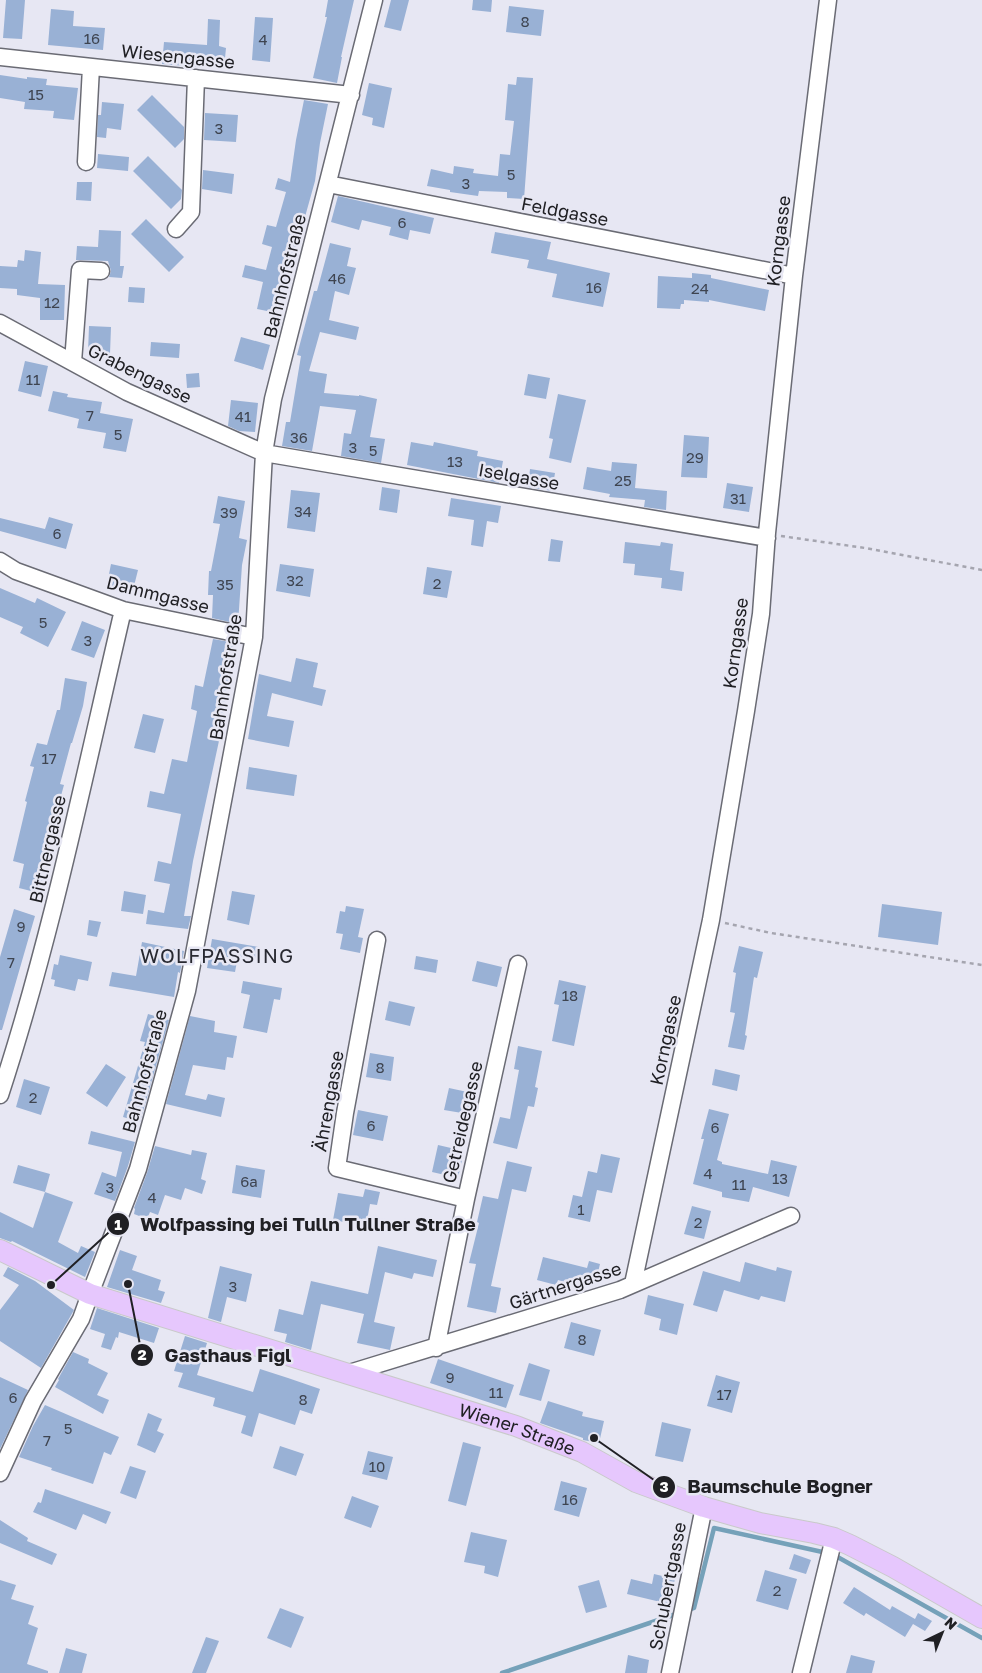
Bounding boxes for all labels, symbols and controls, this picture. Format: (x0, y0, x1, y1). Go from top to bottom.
house number: 8 (520, 12, 530, 30)
house number: 16 (84, 29, 100, 47)
house number: 4 (258, 30, 268, 48)
street label: Wiesengasse (120, 39, 236, 73)
house number: 15 (28, 85, 44, 103)
house number: 3 (215, 119, 223, 137)
house number: 5 (507, 165, 515, 183)
house number: 3 (462, 174, 470, 192)
street label: Feldgasse (520, 192, 610, 230)
street label: Korngasse (761, 194, 795, 288)
street label: Bahnhofstraße (258, 212, 310, 340)
house number: 6 (397, 213, 407, 231)
house number: 46 (328, 269, 346, 287)
house number: 16 (586, 278, 602, 296)
house number: 24 (691, 279, 709, 297)
house number: 12 (44, 293, 60, 311)
street label: Grabengasse (84, 338, 196, 408)
house number: 11 (26, 370, 40, 388)
house number: 7 (86, 406, 94, 424)
house number: 41 (235, 407, 251, 425)
house number: 5 (114, 425, 122, 443)
house number: 36 (290, 428, 308, 446)
house number: 3 (349, 438, 357, 456)
house number: 5 (369, 441, 377, 459)
house number: 29 (686, 448, 704, 466)
house number: 13 (447, 452, 463, 470)
street label: Iselgasse (477, 458, 561, 494)
house number: 25 (614, 471, 632, 489)
house number: 31 (730, 489, 746, 507)
house number: 34 (294, 502, 312, 520)
house number: 39 (220, 503, 238, 521)
house number: 6 (52, 524, 62, 542)
street label: Dammgasse (104, 571, 212, 617)
house number: 32 (286, 571, 304, 589)
house number: 2 (433, 574, 441, 592)
house number: 35 (216, 575, 234, 593)
street label: Korngasse (718, 596, 752, 690)
street label: Bahnhofstraße (204, 612, 246, 742)
house number: 5 (39, 613, 47, 631)
house number: 3 (84, 631, 92, 649)
house number: 17 (41, 749, 57, 767)
street label: Bittnergasse (24, 793, 70, 905)
house number: 9 (16, 917, 26, 935)
district label: WOLFPASSING (140, 943, 294, 967)
house number: 7 (7, 953, 15, 971)
house number: 18 (562, 986, 578, 1004)
street label: Korngasse (645, 993, 685, 1087)
street label: Bahnhofstraße (117, 1007, 171, 1135)
street label: Ährengasse (308, 1049, 348, 1153)
house number: 8 (375, 1058, 385, 1076)
street label: Getreidegasse (437, 1059, 487, 1185)
house number: 2 (29, 1088, 37, 1106)
house number: 6 (366, 1116, 376, 1134)
house number: 6 (710, 1118, 720, 1136)
house number: 4 (703, 1164, 713, 1182)
house number: 13 (772, 1169, 788, 1187)
house number: 6a (240, 1172, 258, 1190)
house number: 11 (732, 1175, 746, 1193)
house number: 3 (106, 1178, 114, 1196)
house number: 4 (147, 1188, 157, 1206)
house number: 1 (577, 1200, 585, 1218)
callout: Wolfpassing bei Tulln Tullner Straße (106, 1207, 486, 1241)
text: Wolfpassing bei Tulln Tullner Straße (140, 1212, 476, 1235)
house number: 2 (694, 1213, 702, 1231)
text: 1 (114, 1215, 122, 1233)
street label: Gärtnergasse (506, 1257, 624, 1313)
house number: 3 (229, 1277, 237, 1295)
house number: 8 (577, 1330, 587, 1348)
callout: Gasthaus Figl (129, 1338, 301, 1372)
text: Gasthaus Figl (165, 1343, 291, 1366)
text: 2 (137, 1345, 147, 1363)
house number: 9 (445, 1368, 455, 1386)
house number: 11 (489, 1383, 503, 1401)
house number: 17 (716, 1385, 732, 1403)
house number: 6 (8, 1388, 18, 1406)
house number: 8 (298, 1390, 308, 1408)
street label: Wiener Straße (456, 1398, 578, 1459)
house number: 5 (64, 1419, 72, 1437)
house number: 7 (43, 1431, 51, 1449)
house number: 10 (369, 1457, 385, 1475)
callout: Baumschule Bogner (652, 1470, 882, 1504)
text: Baumschule Bogner (687, 1474, 873, 1497)
text: 3 (659, 1477, 669, 1495)
house number: 16 (562, 1490, 578, 1508)
street label: Schubertgasse (644, 1520, 690, 1652)
house number: 2 (773, 1581, 781, 1599)
north arrow (917, 1608, 967, 1658)
text: N (942, 1613, 961, 1633)

